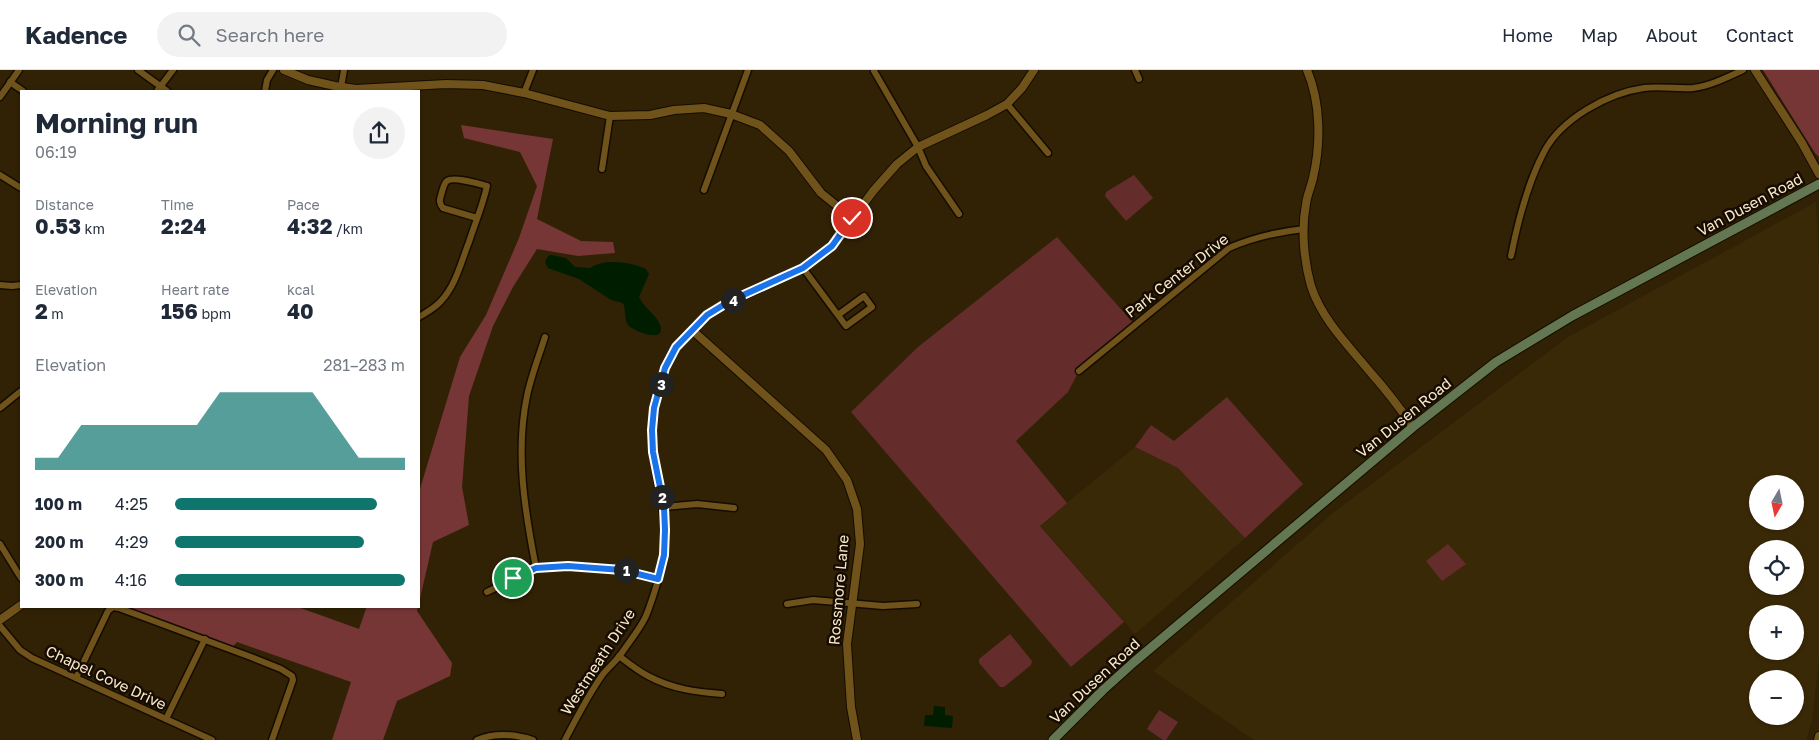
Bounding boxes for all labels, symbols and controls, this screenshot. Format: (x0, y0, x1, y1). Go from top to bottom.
search box (157, 12, 507, 57)
text: Kadence (25, 20, 127, 49)
icon: search (175, 21, 203, 49)
text: Search here (215, 23, 324, 46)
text: Home (1502, 24, 1553, 46)
text: Map (1581, 24, 1618, 46)
text: About (1646, 24, 1698, 46)
text: Contact (1726, 24, 1794, 46)
text: Morning run (35, 106, 198, 139)
button: share (353, 107, 405, 159)
text: 06:19 (35, 142, 77, 162)
street label: Van Dusen Road (1694, 169, 1805, 239)
text: Distance (35, 196, 94, 213)
text: Time (161, 196, 194, 213)
text: Pace (287, 196, 320, 213)
pin (831, 197, 873, 239)
icon: check (838, 204, 866, 232)
text: 0.53 (35, 213, 81, 239)
text: 2:24 (161, 213, 206, 239)
text: 4:32 (287, 213, 332, 239)
text: km (81, 220, 105, 237)
text: /km (332, 220, 363, 237)
street label: Park Center Drive (1121, 229, 1232, 321)
text: Elevation (35, 281, 97, 298)
text: Heart rate (161, 281, 229, 298)
text: kcal (287, 281, 315, 298)
pin: 4 (720, 288, 746, 312)
text: 4 (729, 292, 738, 309)
text: 2 (35, 298, 48, 324)
text: 156 (161, 298, 198, 324)
text: 40 (287, 298, 314, 324)
text: m (48, 305, 64, 322)
text: bpm (198, 305, 231, 322)
text: Elevation (35, 355, 106, 375)
text: 281–283 m (323, 355, 405, 375)
pin: 3 (648, 372, 674, 396)
street label: Van Dusen Road (1352, 374, 1454, 461)
text: 3 (657, 376, 666, 393)
north arrow (1749, 475, 1804, 530)
map controls (1749, 475, 1804, 725)
pin: 2 (650, 484, 674, 510)
text: 2 (658, 489, 667, 506)
text: 100 m (35, 494, 82, 514)
text: 4:25 (115, 494, 148, 514)
text: 200 m (35, 532, 84, 552)
text: 4:29 (115, 532, 149, 552)
street label: Rossmore Lane (824, 534, 852, 646)
button: locate (1749, 540, 1804, 595)
pin (492, 557, 534, 599)
pin: 1 (614, 558, 638, 582)
text: 1 (623, 562, 630, 579)
icon: arrive (499, 564, 527, 592)
text: 300 m (35, 570, 84, 590)
text: 4:16 (115, 570, 147, 590)
street label: Westmeath Drive (556, 605, 638, 718)
button: + (1749, 605, 1804, 660)
street label: Van Dusen Road (1046, 634, 1143, 727)
street label: Chapel Cove Drive (43, 641, 170, 713)
button: − (1749, 670, 1804, 725)

